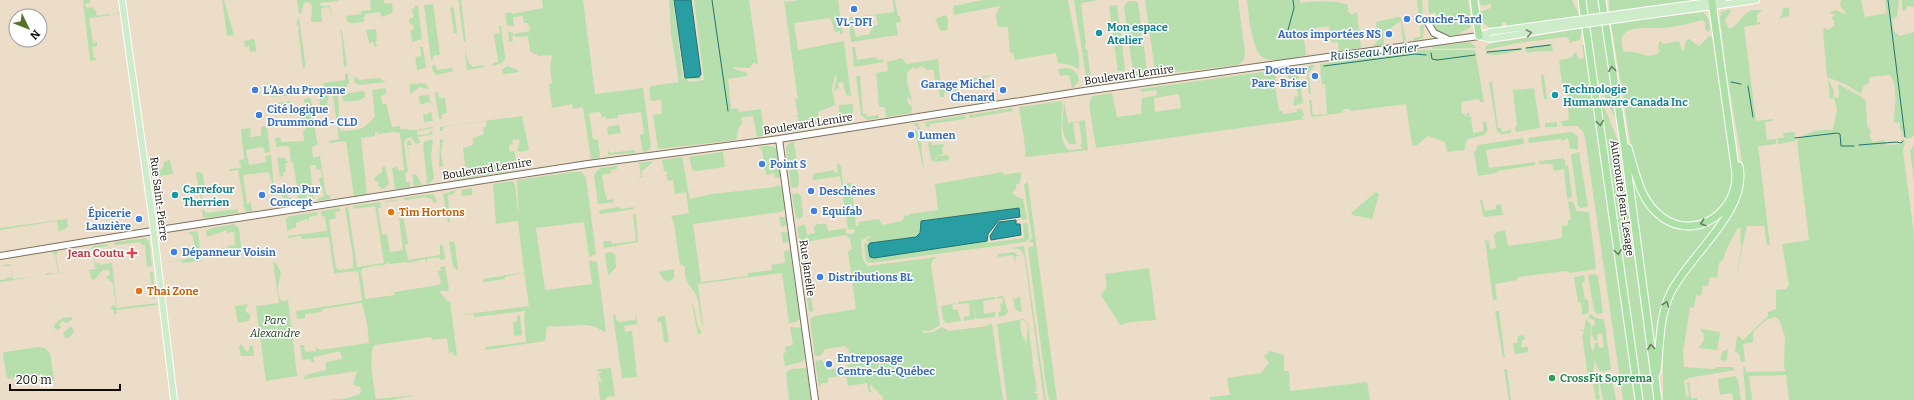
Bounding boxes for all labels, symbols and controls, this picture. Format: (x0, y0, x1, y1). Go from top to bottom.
marker: VL-DFI (849, 4, 859, 14)
north arrow (8, 8, 48, 48)
place label: Couche-Tard (1415, 13, 1482, 26)
marker: Couche-Tard (1402, 14, 1412, 24)
place label: VL-DFI (836, 16, 872, 29)
place label: Mon espace Atelier (1107, 21, 1168, 47)
text: N (27, 27, 43, 42)
marker: Mon espace Atelier (1094, 28, 1104, 38)
place label: Autos importées NS (1278, 28, 1381, 41)
marker: Autos importées NS (1384, 29, 1394, 39)
one-way arrow (1525, 29, 1532, 38)
water label: Ruisseau Marier (1329, 40, 1420, 64)
street label: Boulevard Lemire (1083, 62, 1175, 88)
place label: Docteur Pare-Brise (1251, 64, 1308, 90)
one-way arrow (1608, 66, 1617, 72)
marker: Docteur Pare-Brise (1310, 71, 1320, 81)
place label: Garage Michel Chenard (921, 78, 996, 104)
place label: Technologie Humanware Canada Inc (1563, 83, 1688, 109)
place label: L'As du Propane (263, 84, 346, 97)
marker: L'As du Propane (250, 85, 260, 95)
marker: Garage Michel Chenard (998, 85, 1008, 95)
marker: Technologie Humanware Canada Inc (1550, 90, 1560, 100)
place label: Cité logique Drummond - CLD (267, 103, 358, 129)
marker: Cité logique Drummond - CLD (254, 110, 264, 120)
street label: Boulevard Lemire (762, 111, 854, 137)
one-way arrow (1595, 120, 1604, 126)
place label: Lumen (919, 129, 956, 142)
marker: Lumen (906, 130, 916, 140)
street label: Autoroute Jean-Lesage (1607, 139, 1637, 257)
street label: Rue Saint-Pierre (147, 156, 171, 242)
street label: Boulevard Lemire (441, 156, 533, 182)
place label: Point S (770, 158, 807, 171)
marker: Point S (757, 159, 767, 169)
place label: Carrefour Therrien (183, 183, 235, 209)
place label: Salon Pur Concept (270, 183, 321, 209)
place label: Deschênes (819, 185, 876, 198)
marker: Deschênes (806, 186, 816, 196)
marker: Carrefour Therrien (170, 190, 180, 200)
marker: Salon Pur Concept (257, 190, 267, 200)
place label: Equifab (822, 205, 863, 218)
place label: Épicerie Lauzière (86, 206, 131, 233)
place label: Tim Hortons (399, 206, 465, 219)
marker: Equifab (809, 206, 819, 216)
marker: Tim Hortons (386, 207, 396, 217)
marker: Épicerie Lauzière (134, 214, 144, 224)
one-way arrow (1700, 218, 1707, 227)
street label: Rue Janelle (797, 239, 817, 297)
place label: Dépanneur Voisin (182, 246, 276, 259)
place label: Jean Coutu (67, 247, 124, 260)
marker: Dépanneur Voisin (169, 247, 179, 257)
marker: Jean Coutu (127, 248, 137, 258)
one-way arrow (1613, 249, 1622, 255)
place label: Distributions BL (828, 271, 913, 284)
marker: Distributions BL (815, 272, 825, 282)
place label: Thai Zone (147, 285, 199, 298)
marker: Thai Zone (134, 286, 144, 296)
one-way arrow (1662, 300, 1670, 307)
park label: Parc Alexandre (249, 314, 301, 340)
one-way arrow (1647, 344, 1656, 350)
place label: Entreposage Centre-du-Québec (837, 352, 935, 378)
marker: Entreposage Centre-du-Québec (824, 359, 834, 369)
scale bar (10, 366, 120, 392)
place label: CrossFit Soprema (1560, 372, 1653, 385)
text: 200 m (16, 373, 52, 387)
marker: CrossFit Soprema (1547, 373, 1557, 383)

